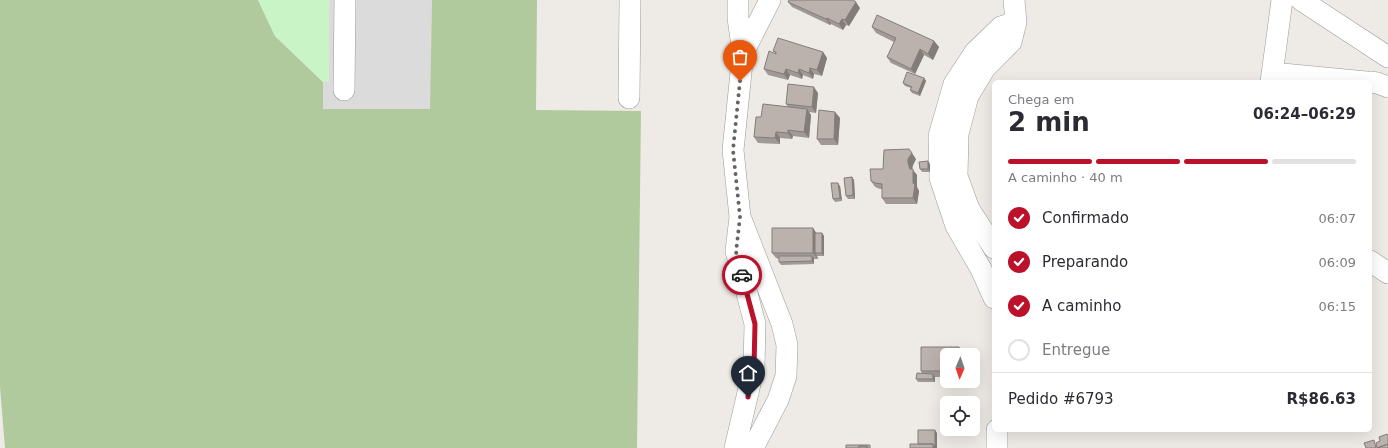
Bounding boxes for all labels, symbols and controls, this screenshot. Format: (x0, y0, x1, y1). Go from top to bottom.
pin (723, 40, 757, 81)
icon: bag (729, 46, 751, 68)
text: Chega em (1008, 92, 1074, 107)
text: 06:24–06:29 (1253, 105, 1356, 123)
text: 2 min (1008, 107, 1090, 137)
text: A caminho · 40 m (1008, 170, 1123, 185)
icon: check (1008, 207, 1030, 229)
text: Confirmado (1042, 209, 1129, 227)
text: 06:07 (1319, 211, 1356, 226)
icon: check (1008, 251, 1030, 273)
text: Preparando (1042, 253, 1128, 271)
courier (722, 255, 762, 295)
text: 06:09 (1319, 255, 1356, 270)
icon: car (731, 264, 753, 286)
icon: check (1008, 295, 1030, 317)
text: A caminho (1042, 297, 1121, 315)
text: 06:15 (1319, 299, 1356, 314)
text: Entregue (1042, 341, 1110, 359)
north arrow (940, 348, 980, 388)
map controls (940, 348, 980, 436)
pin (731, 356, 765, 397)
icon: home (737, 362, 759, 384)
text: Pedido #6793 (1008, 390, 1114, 408)
text: R$86.63 (1287, 390, 1356, 408)
button: locate (940, 396, 980, 436)

